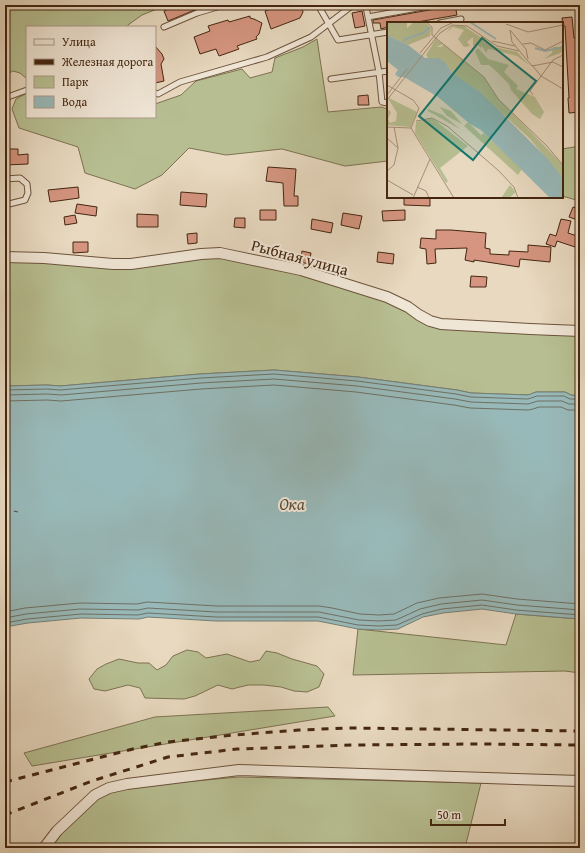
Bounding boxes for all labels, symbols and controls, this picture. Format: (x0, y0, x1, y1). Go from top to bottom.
inset map (387, 22, 563, 198)
legend (26, 26, 156, 118)
text: Улица (62, 33, 96, 50)
text: Железная дорога (61, 53, 153, 70)
text: Парк (62, 73, 89, 90)
text: Вода (62, 93, 87, 110)
street label: Рыбная улица (249, 233, 352, 282)
water label: Ока (279, 491, 305, 516)
scale bar (431, 801, 505, 827)
text: 50 m (437, 806, 461, 823)

